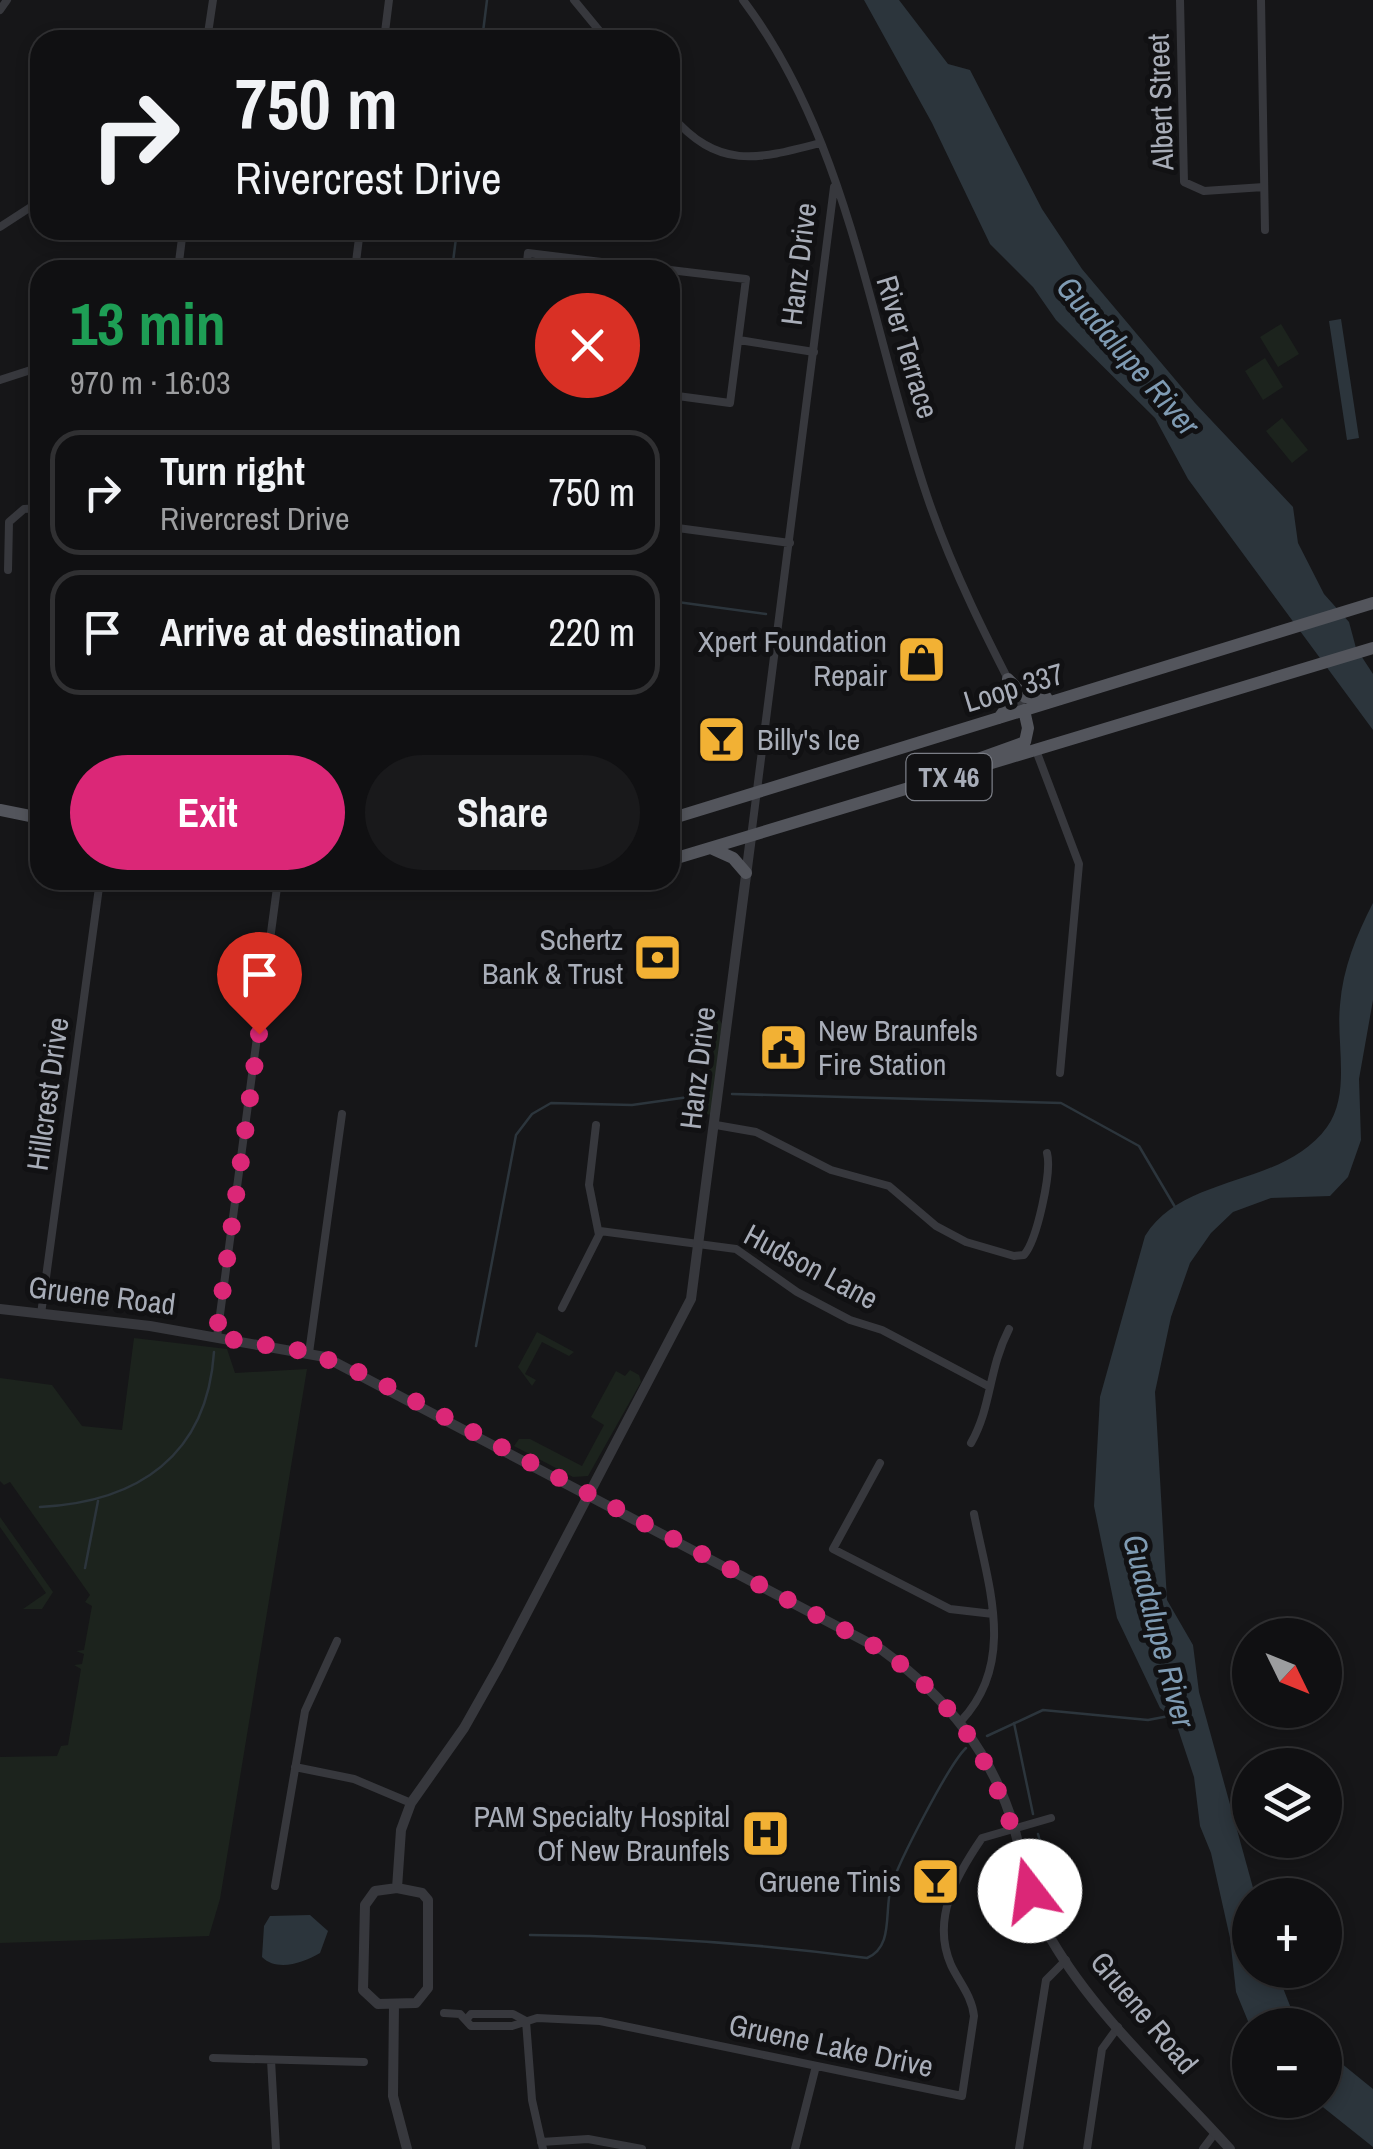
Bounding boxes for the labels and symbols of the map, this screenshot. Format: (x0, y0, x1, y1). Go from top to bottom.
street label: Albert Street (1138, 33, 1182, 172)
street label: Hanz Drive (771, 200, 825, 327)
water label: Guadalupe River (1047, 267, 1211, 446)
street label: River Terrace (867, 270, 949, 423)
place label: Xpert Foundation Repair (698, 621, 888, 695)
shop icon: Xpert Foundation Repair (896, 633, 948, 685)
street label: Loop 337 (959, 653, 1069, 721)
bar icon: Billy's Ice (696, 714, 748, 766)
place label: Billy's Ice (757, 719, 860, 759)
road number: TX 46 (906, 754, 992, 800)
place label: Schertz Bank & Trust (482, 919, 623, 993)
bank icon: Schertz Bank & Trust (632, 931, 684, 983)
pin (217, 932, 302, 1035)
street label: Hanz Drive (670, 1004, 724, 1131)
place label: New Braunfels Fire Station (818, 1010, 978, 1084)
street label: Hillcrest Drive (16, 1015, 78, 1173)
public building icon: New Braunfels Fire Station (757, 1022, 809, 1074)
street label: Hudson Lane (737, 1214, 885, 1318)
street label: Gruene Road (26, 1266, 178, 1324)
water label: Guadalupe River (1113, 1529, 1206, 1733)
north arrow (1232, 1618, 1342, 1728)
place label: PAM Specialty Hospital Of New Braunfels (473, 1796, 730, 1870)
hospital icon: PAM Specialty Hospital Of New Braunfels (739, 1808, 791, 1860)
position arrow (978, 1839, 1082, 1943)
bar icon: Gruene Tinis (910, 1856, 962, 1908)
place label: Gruene Tinis (758, 1861, 901, 1901)
street label: Gruene Road (1082, 1943, 1208, 2082)
street label: Gruene Lake Drive (725, 2004, 937, 2086)

